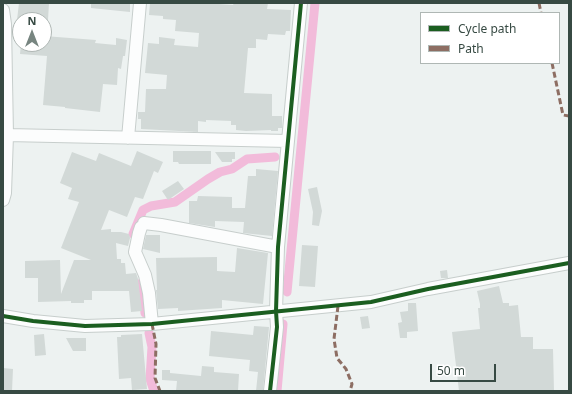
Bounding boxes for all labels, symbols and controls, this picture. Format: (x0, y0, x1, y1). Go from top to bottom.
north arrow (12, 12, 52, 52)
legend (420, 12, 560, 64)
text: N (28, 13, 36, 28)
text: Cycle path (458, 20, 516, 37)
text: Path (458, 40, 484, 57)
scale bar (432, 356, 498, 382)
text: 50 m (437, 362, 465, 379)

